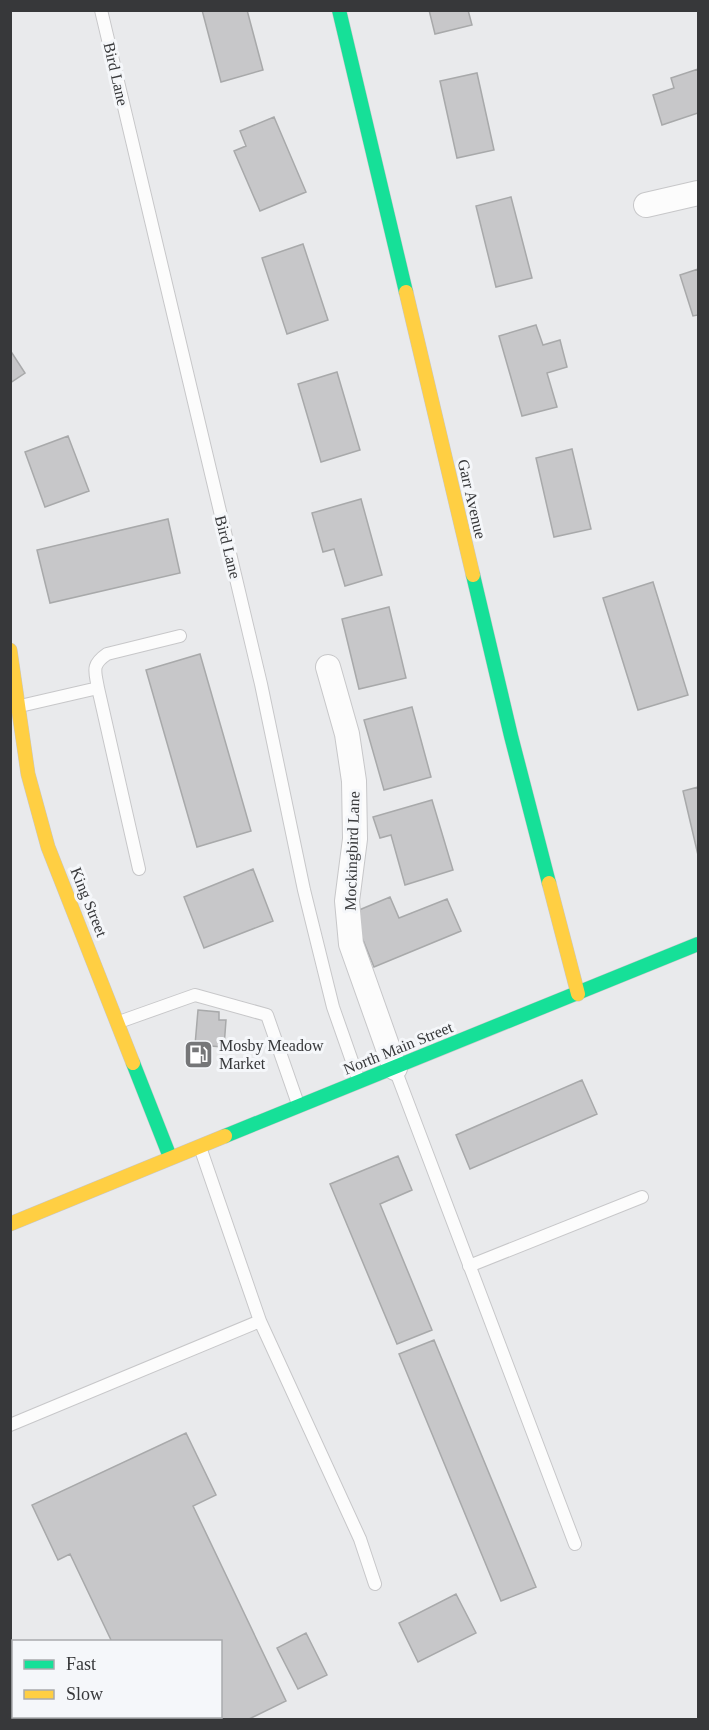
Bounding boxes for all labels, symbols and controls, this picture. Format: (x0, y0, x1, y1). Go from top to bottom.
street label: Bird Lane (100, 41, 132, 107)
street label: Garr Avenue (455, 458, 489, 540)
street label: Bird Lane (212, 514, 244, 580)
street label: Mockingbird Lane (341, 791, 364, 911)
street label: King Street (66, 865, 111, 940)
street label: North Main Street (341, 1018, 456, 1078)
place label: Mosby Meadow Market (219, 1037, 324, 1072)
fuel station icon: Mosby Meadow Market (182, 1038, 214, 1070)
legend (12, 1640, 222, 1718)
text: Fast (66, 1654, 96, 1674)
text: Slow (66, 1684, 103, 1704)

